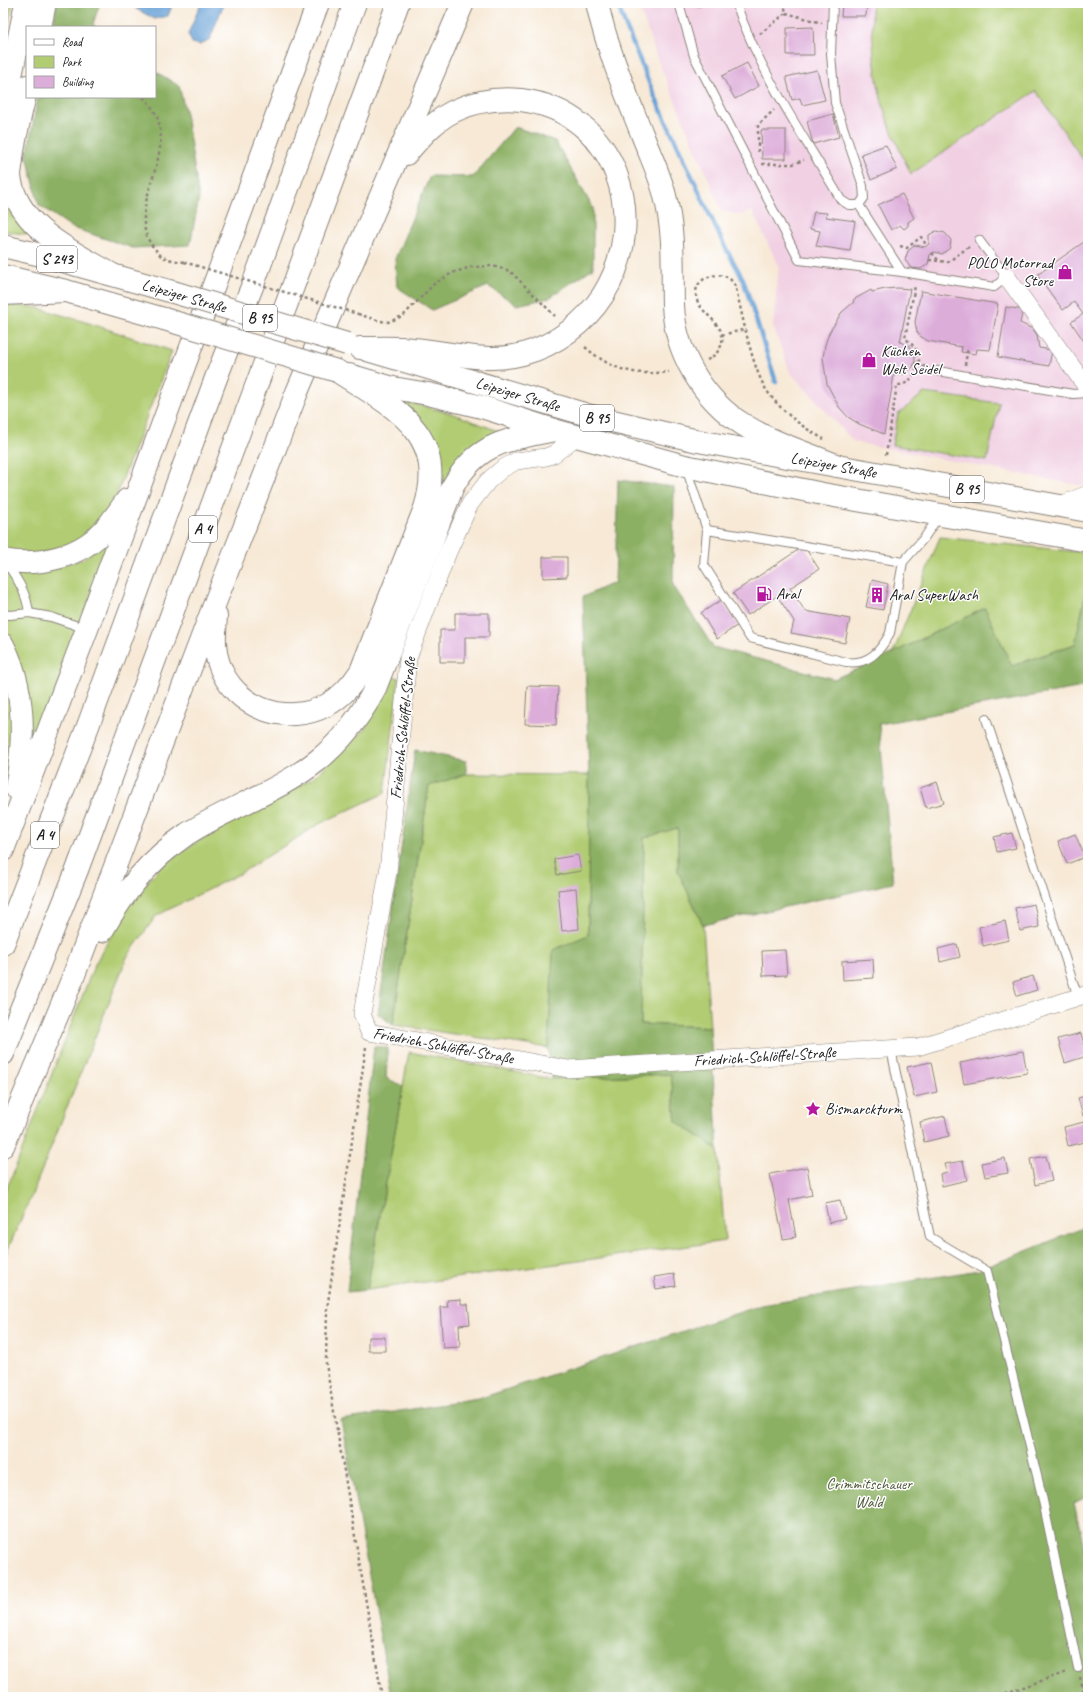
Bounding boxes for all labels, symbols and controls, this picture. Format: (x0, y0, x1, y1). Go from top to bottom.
legend (26, 26, 156, 98)
text: Road (62, 34, 84, 50)
text: Park (62, 54, 83, 70)
text: Building (62, 74, 94, 90)
road number: S 243 (37, 246, 77, 272)
place label: POLO Motorrad Store (967, 253, 1056, 291)
shop icon: POLO Motorrad Store (1056, 263, 1074, 281)
street label: Leipziger Straße (140, 274, 230, 318)
road number: B 95 (243, 305, 277, 331)
place label: Küchen Welt Seidel (881, 341, 944, 379)
shop icon: Küchen Welt Seidel (860, 351, 878, 369)
street label: Leipziger Straße (473, 373, 564, 417)
road number: B 95 (580, 405, 614, 431)
street label: Leipziger Straße (789, 448, 880, 483)
road number: B 95 (950, 476, 984, 502)
road number: A 4 (189, 516, 217, 542)
place label: Aral (776, 584, 803, 604)
fuel station icon: Aral (755, 585, 773, 603)
place label: Aral SuperWash (889, 585, 979, 605)
building icon: Aral SuperWash (868, 586, 886, 604)
street label: Friedrich-Schlöffel-Straße (386, 655, 421, 800)
road number: A 4 (31, 822, 59, 848)
street label: Friedrich-Schlöffel-Straße (371, 1023, 517, 1069)
street label: Friedrich-Schlöffel-Straße (693, 1042, 838, 1071)
place label: Bismarckturm (825, 1099, 903, 1119)
place icon: Bismarckturm (804, 1100, 822, 1118)
park label: Crimmitschauer Wald (826, 1474, 913, 1512)

